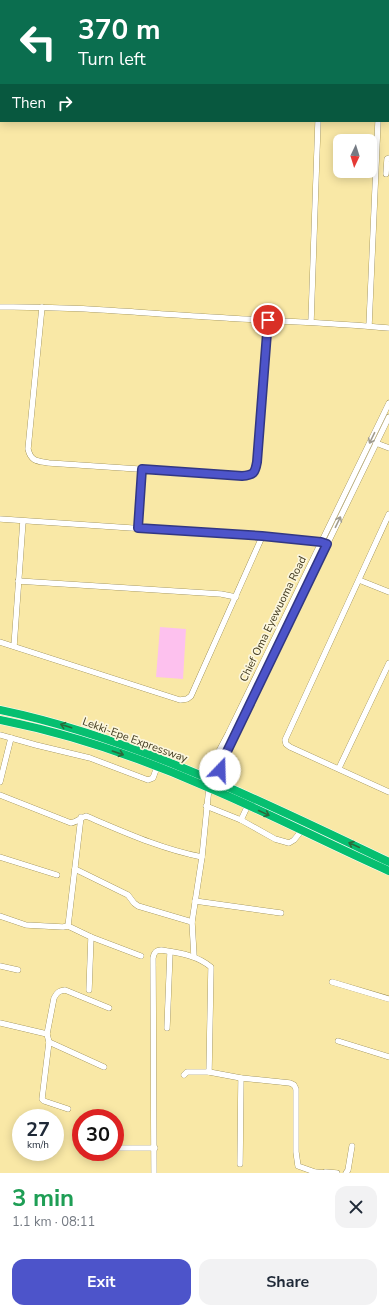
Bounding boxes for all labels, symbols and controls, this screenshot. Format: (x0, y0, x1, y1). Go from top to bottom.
text: 370 m (78, 11, 161, 49)
icon: left (12, 16, 64, 68)
text: Turn left (78, 47, 146, 71)
icon: right (54, 92, 76, 114)
text: Then (12, 93, 46, 113)
north arrow (333, 134, 377, 178)
map controls (333, 134, 377, 178)
pin (251, 303, 285, 337)
icon: arrive (257, 309, 279, 331)
one-way arrow (368, 431, 375, 443)
one-way arrow (335, 516, 342, 528)
street label: Chief Oma Eyewuoma Road (236, 554, 310, 684)
street label: Lekki-Epe Expressway (80, 714, 190, 766)
one-way arrow (60, 722, 73, 729)
one-way arrow (112, 749, 124, 757)
position arrow (199, 749, 241, 791)
one-way arrow (258, 810, 270, 817)
one-way arrow (348, 841, 360, 848)
speed limit sign: 30 (72, 1109, 124, 1161)
text: 27 (26, 1116, 50, 1143)
text: km/h (27, 1138, 49, 1152)
text: 3 min (12, 1182, 74, 1214)
button: close (335, 1186, 377, 1228)
text: 1.1 km · 08:11 (12, 1213, 95, 1231)
button: Exit (12, 1259, 191, 1305)
button: Share (199, 1259, 377, 1305)

